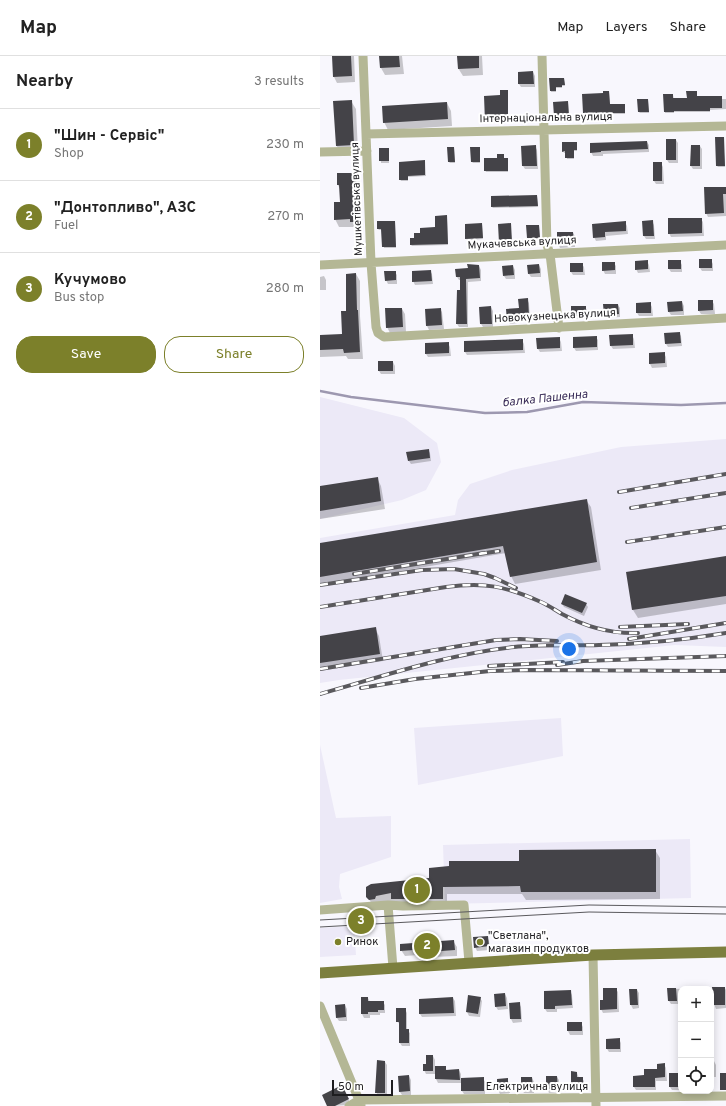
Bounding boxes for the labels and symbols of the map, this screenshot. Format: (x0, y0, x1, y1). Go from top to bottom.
street label: Інтернаціональна вулиця (479, 110, 613, 126)
street label: Мушкетівська вулиця (348, 142, 366, 256)
street label: Мукачевська вулиця (467, 233, 577, 253)
street label: Новокузнецька вулиця (494, 306, 616, 326)
water label: балка Пашенна (502, 386, 589, 411)
your location (559, 639, 579, 659)
pin: 1 (404, 875, 430, 905)
pin: 3 (348, 906, 374, 936)
place label: "Светлана", магазин продуктов (488, 929, 589, 956)
pin: 2 (414, 931, 440, 961)
place label: Ринок (346, 935, 379, 949)
marker: Ринок (333, 937, 343, 947)
marker: "Светлана", магазин продуктов (475, 937, 485, 947)
scale bar (332, 1078, 393, 1097)
street label: Електрична вулиця (486, 1080, 588, 1094)

